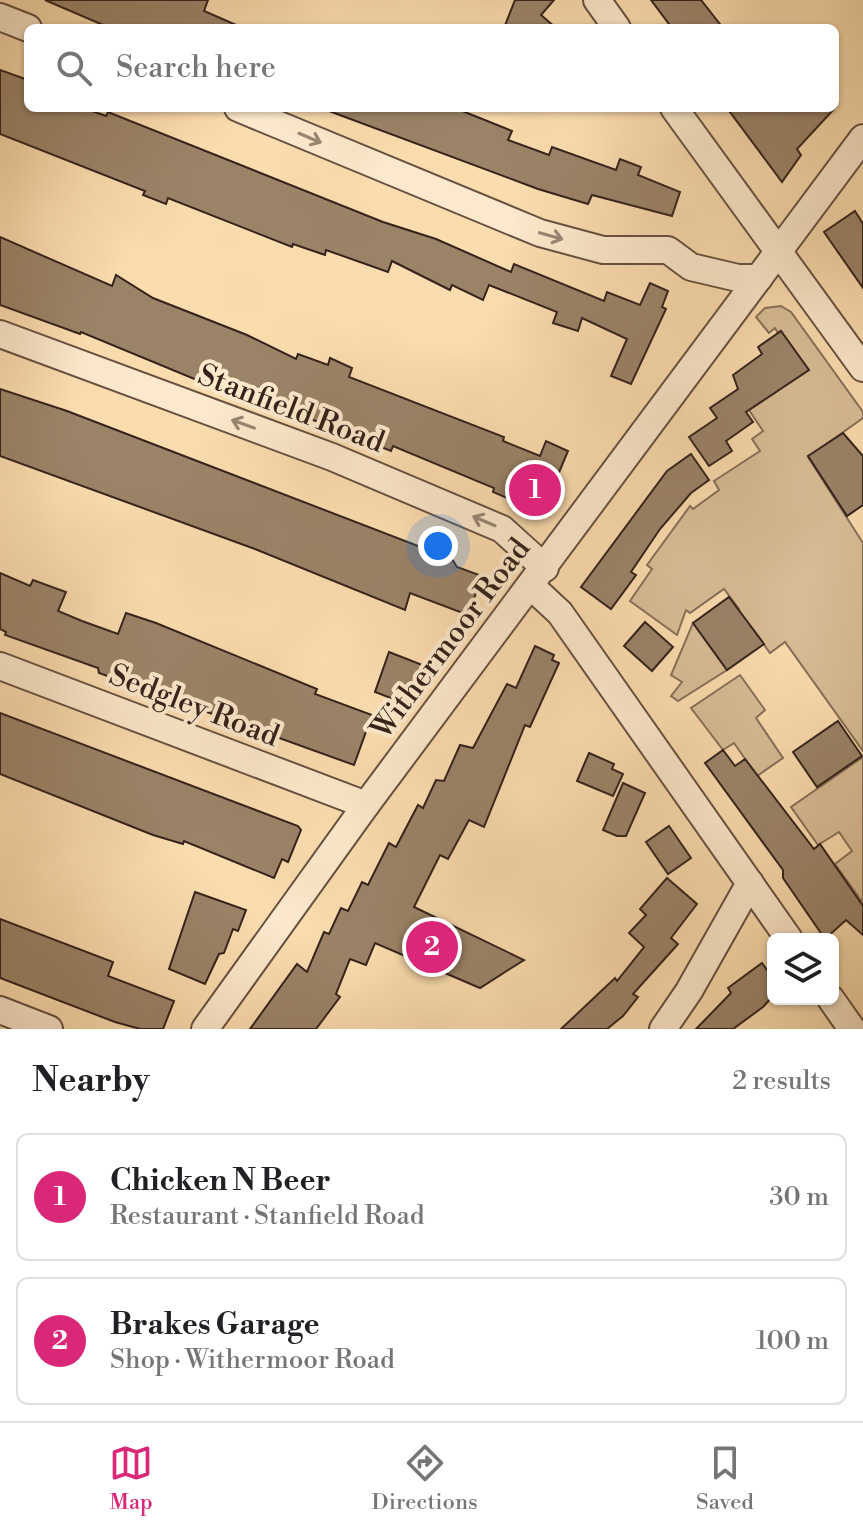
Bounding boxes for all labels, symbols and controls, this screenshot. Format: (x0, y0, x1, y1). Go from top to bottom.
search box (24, 24, 839, 112)
icon: search (52, 46, 96, 90)
text: Search here (116, 49, 276, 87)
one-way arrow (297, 131, 322, 146)
one-way arrow (537, 229, 563, 244)
street label: Stanfield Road (192, 356, 390, 462)
one-way arrow (231, 416, 256, 430)
pin: 1 (509, 460, 561, 520)
one-way arrow (472, 513, 497, 528)
your location (418, 526, 458, 566)
street label: Withermoor Road (362, 531, 539, 748)
street label: Sedgley Road (104, 656, 284, 756)
pin: 2 (406, 917, 458, 977)
map controls (767, 933, 839, 1005)
button: layers (767, 933, 839, 1005)
text: Nearby (32, 1060, 150, 1102)
text: 2 results (732, 1065, 831, 1097)
text: Chicken N Beer (110, 1162, 331, 1200)
text: 1 (54, 1181, 66, 1213)
text: 30 m (769, 1181, 829, 1213)
text: Restaurant · Stanfield Road (110, 1200, 424, 1232)
text: Brakes Garage (110, 1306, 320, 1344)
text: 2 (52, 1325, 68, 1357)
text: 100 m (756, 1325, 829, 1357)
text: Shop · Withermoor Road (110, 1344, 395, 1376)
tab: Map (109, 1441, 153, 1516)
tab: Directions (372, 1441, 478, 1516)
tab: Saved (696, 1441, 754, 1516)

